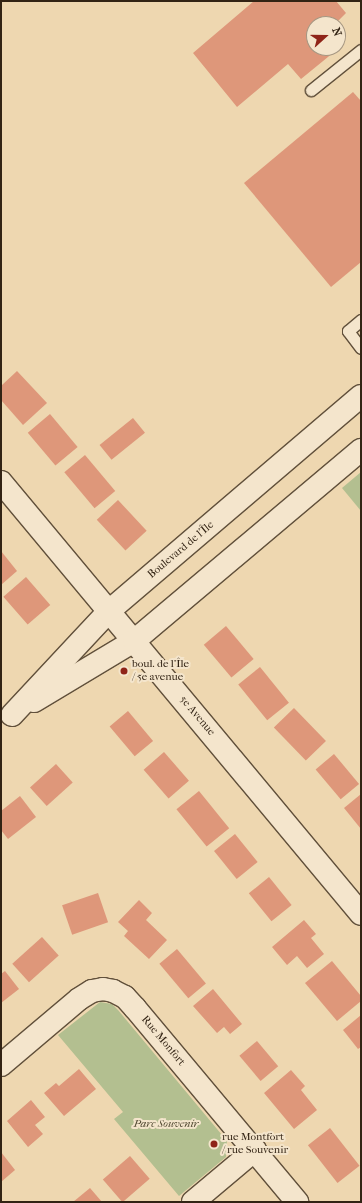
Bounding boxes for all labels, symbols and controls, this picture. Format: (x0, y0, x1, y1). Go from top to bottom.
north arrow (306, 16, 346, 56)
text: N (329, 26, 344, 38)
street label: Boulevard de l'Île (145, 518, 217, 582)
place label: boul. de l'Île / 5e avenue (132, 658, 189, 684)
marker: boul. de l'Île / 5e avenue (119, 666, 129, 676)
street label: 5e Avenue (176, 693, 218, 739)
street label: Rue Monfort (138, 1013, 188, 1069)
park label: Parc Souvenir (134, 1117, 198, 1131)
place label: rue Montfort / rue Souvenir (222, 1131, 288, 1157)
marker: rue Montfort / rue Souvenir (209, 1139, 219, 1149)

